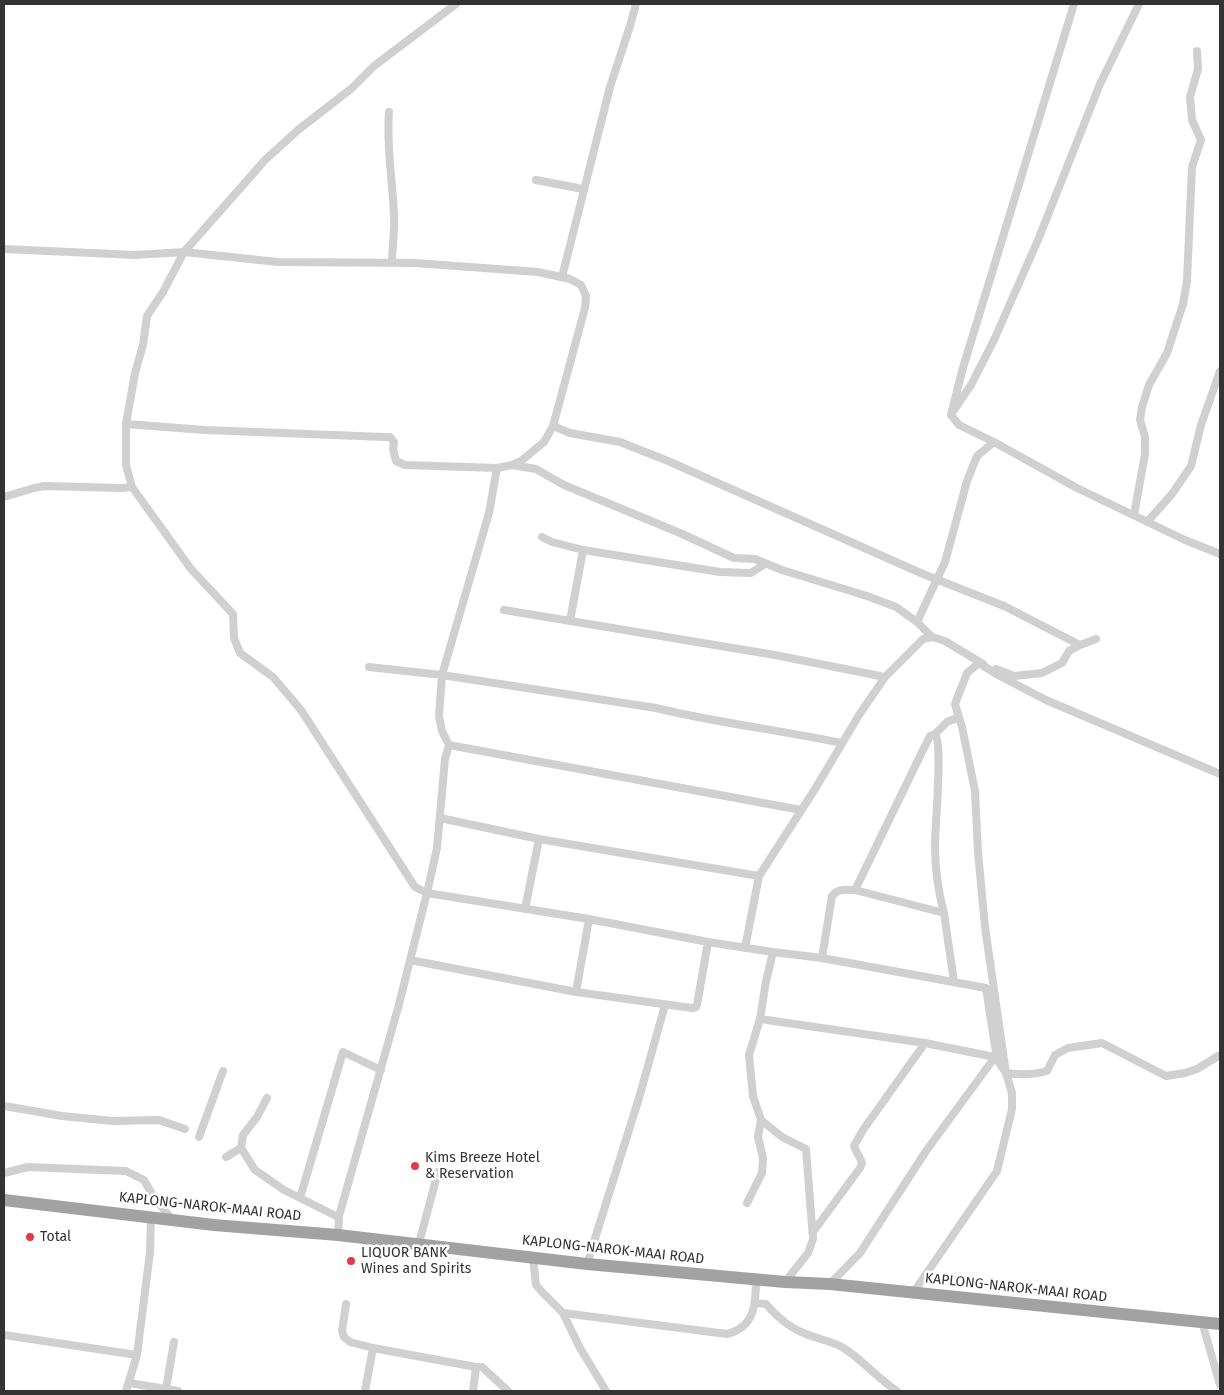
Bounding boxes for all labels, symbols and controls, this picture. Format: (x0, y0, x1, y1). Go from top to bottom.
place label: Kims Breeze Hotel & Reservation (425, 1150, 540, 1182)
marker: Kims Breeze Hotel & Reservation (409, 1160, 421, 1172)
street label: KAPLONG-NAROK-MAAI ROAD (118, 1189, 302, 1225)
place label: Total (40, 1229, 71, 1245)
marker: Total (24, 1231, 36, 1243)
street label: KAPLONG-NAROK-MAAI ROAD (521, 1232, 705, 1268)
place label: LIQUOR BANK Wines and Spirits (361, 1245, 471, 1278)
marker: LIQUOR BANK Wines and Spirits (345, 1255, 357, 1267)
street label: KAPLONG-NAROK-MAAI ROAD (924, 1270, 1108, 1306)

